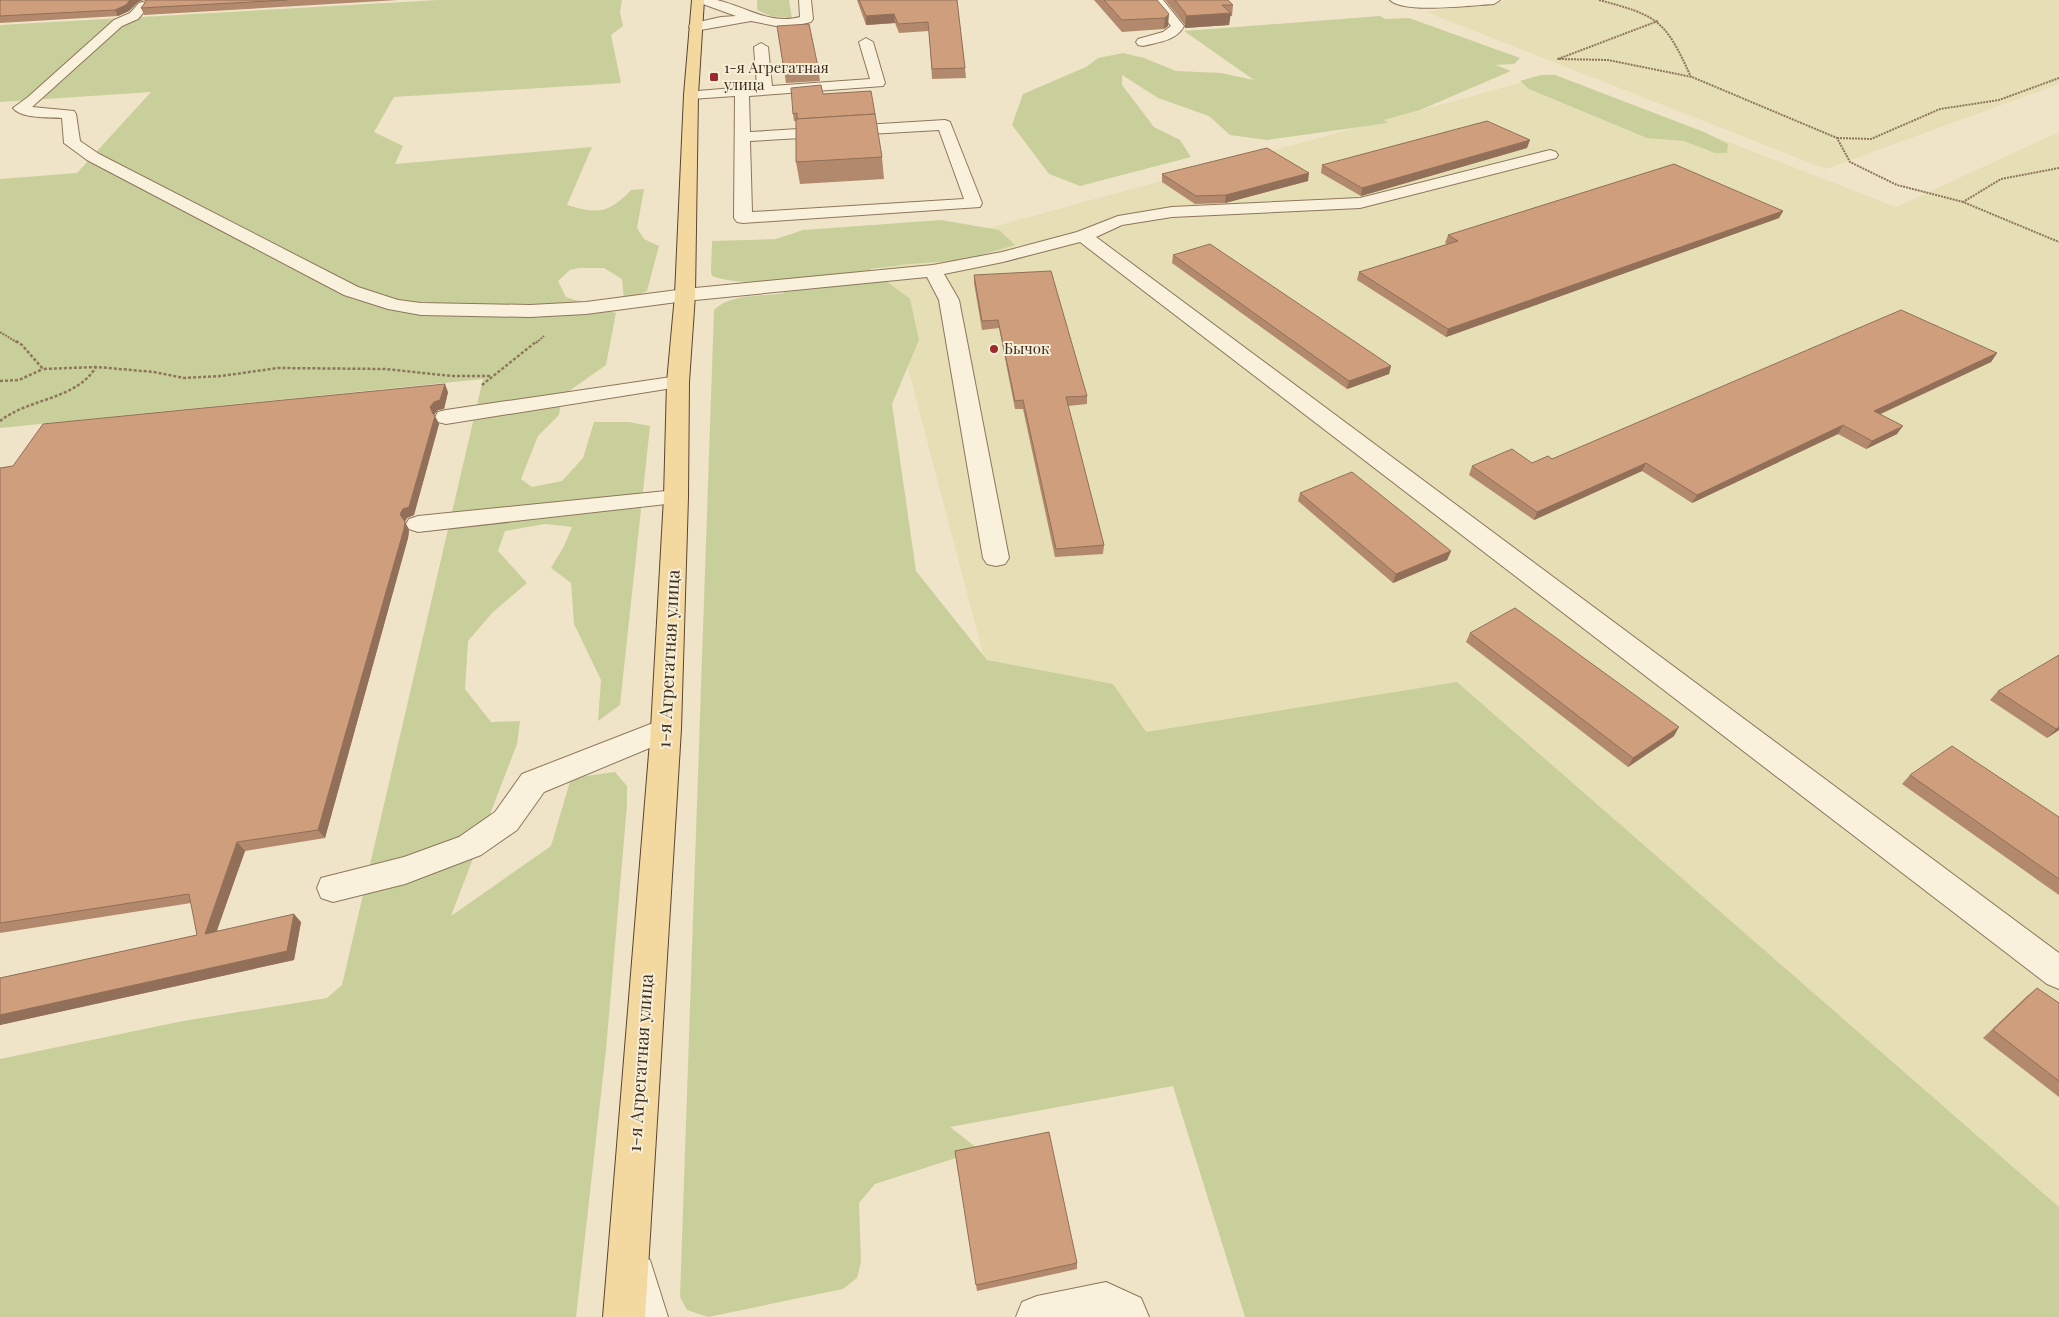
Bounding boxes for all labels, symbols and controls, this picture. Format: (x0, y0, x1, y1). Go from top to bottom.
place label: 1-я Агрегатная улица (723, 57, 829, 94)
marker: 1-я Агрегатная улица (708, 71, 720, 83)
place label: Бычок (1004, 338, 1050, 358)
marker: Бычок (988, 343, 1000, 355)
street label: 1-я Агрегатная улица (651, 569, 685, 749)
street label: 1-я Агрегатная улица (622, 973, 658, 1153)

